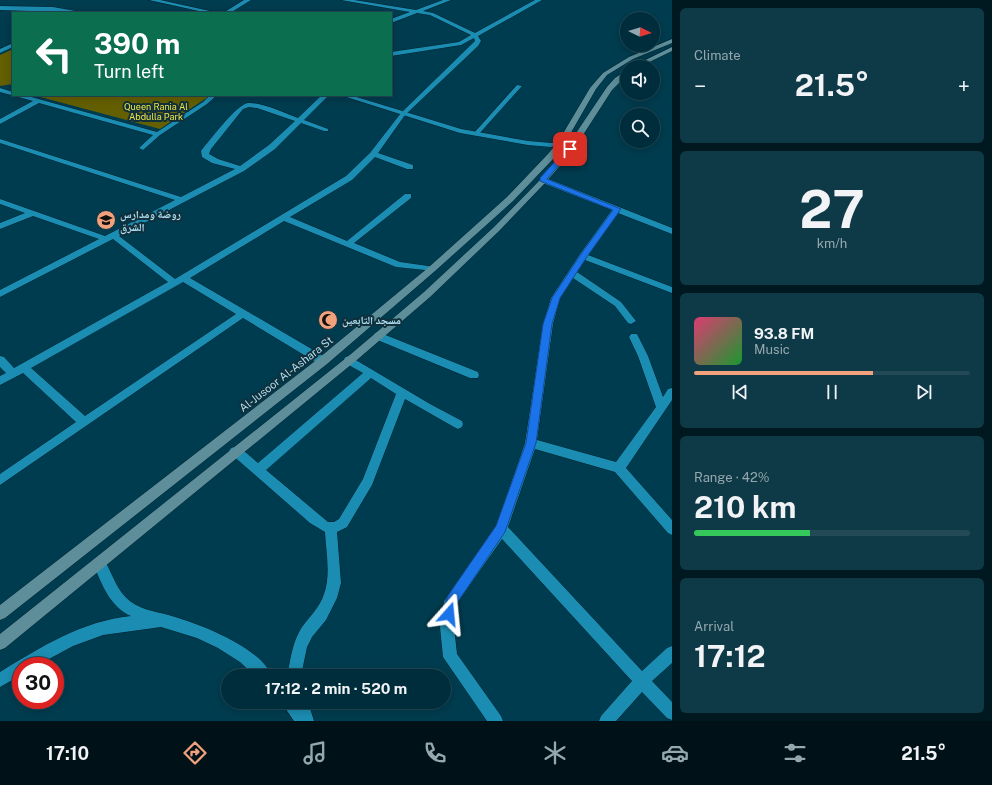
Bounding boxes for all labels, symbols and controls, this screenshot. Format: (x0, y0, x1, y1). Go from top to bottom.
north arrow (620, 12, 660, 52)
map controls (620, 12, 660, 148)
text: 390 m (94, 27, 180, 60)
icon: left (28, 28, 80, 80)
text: Climate (694, 48, 741, 63)
button: sound (620, 60, 660, 100)
text: Turn left (94, 61, 164, 82)
text: 21.5° (795, 67, 869, 103)
text: − (694, 73, 706, 99)
text: + (958, 73, 970, 99)
park label: Queen Rania Al Abdulla Park (124, 101, 188, 122)
button: search (620, 108, 660, 148)
pin (553, 132, 587, 166)
icon: arrive (559, 138, 581, 160)
text: 27 (799, 179, 865, 240)
place label: روضة ومدارس الشرق (120, 208, 181, 235)
school or university icon: روضة ومدارس الشرق (95, 209, 117, 231)
text: km/h (817, 236, 847, 251)
mosque icon: مسجد التابعين (317, 309, 339, 331)
place label: مسجد التابعين (342, 314, 401, 328)
text: 93.8 FM (754, 325, 814, 342)
street label: Al-Jusoor Al-Ashara St (237, 334, 335, 414)
text: Music (754, 342, 790, 357)
icon: previous (729, 381, 751, 403)
icon: pause (821, 381, 843, 403)
icon: next (913, 381, 935, 403)
text: Range · 42% (694, 470, 769, 485)
text: 210 km (694, 489, 796, 525)
position arrow (428, 593, 470, 635)
text: Arrival (694, 619, 734, 634)
text: 17:12 (694, 638, 766, 674)
speed limit sign: 30 (12, 657, 64, 709)
text: 17:12 · 2 min · 520 m (265, 680, 407, 697)
icon: directions (181, 739, 209, 767)
icon: music (301, 739, 329, 767)
icon: phone (421, 739, 449, 767)
icon: climate (541, 739, 569, 767)
icon: car (661, 739, 689, 767)
icon: filters (781, 739, 809, 767)
text: 17:10 (46, 743, 89, 764)
text: 21.5° (901, 743, 946, 764)

